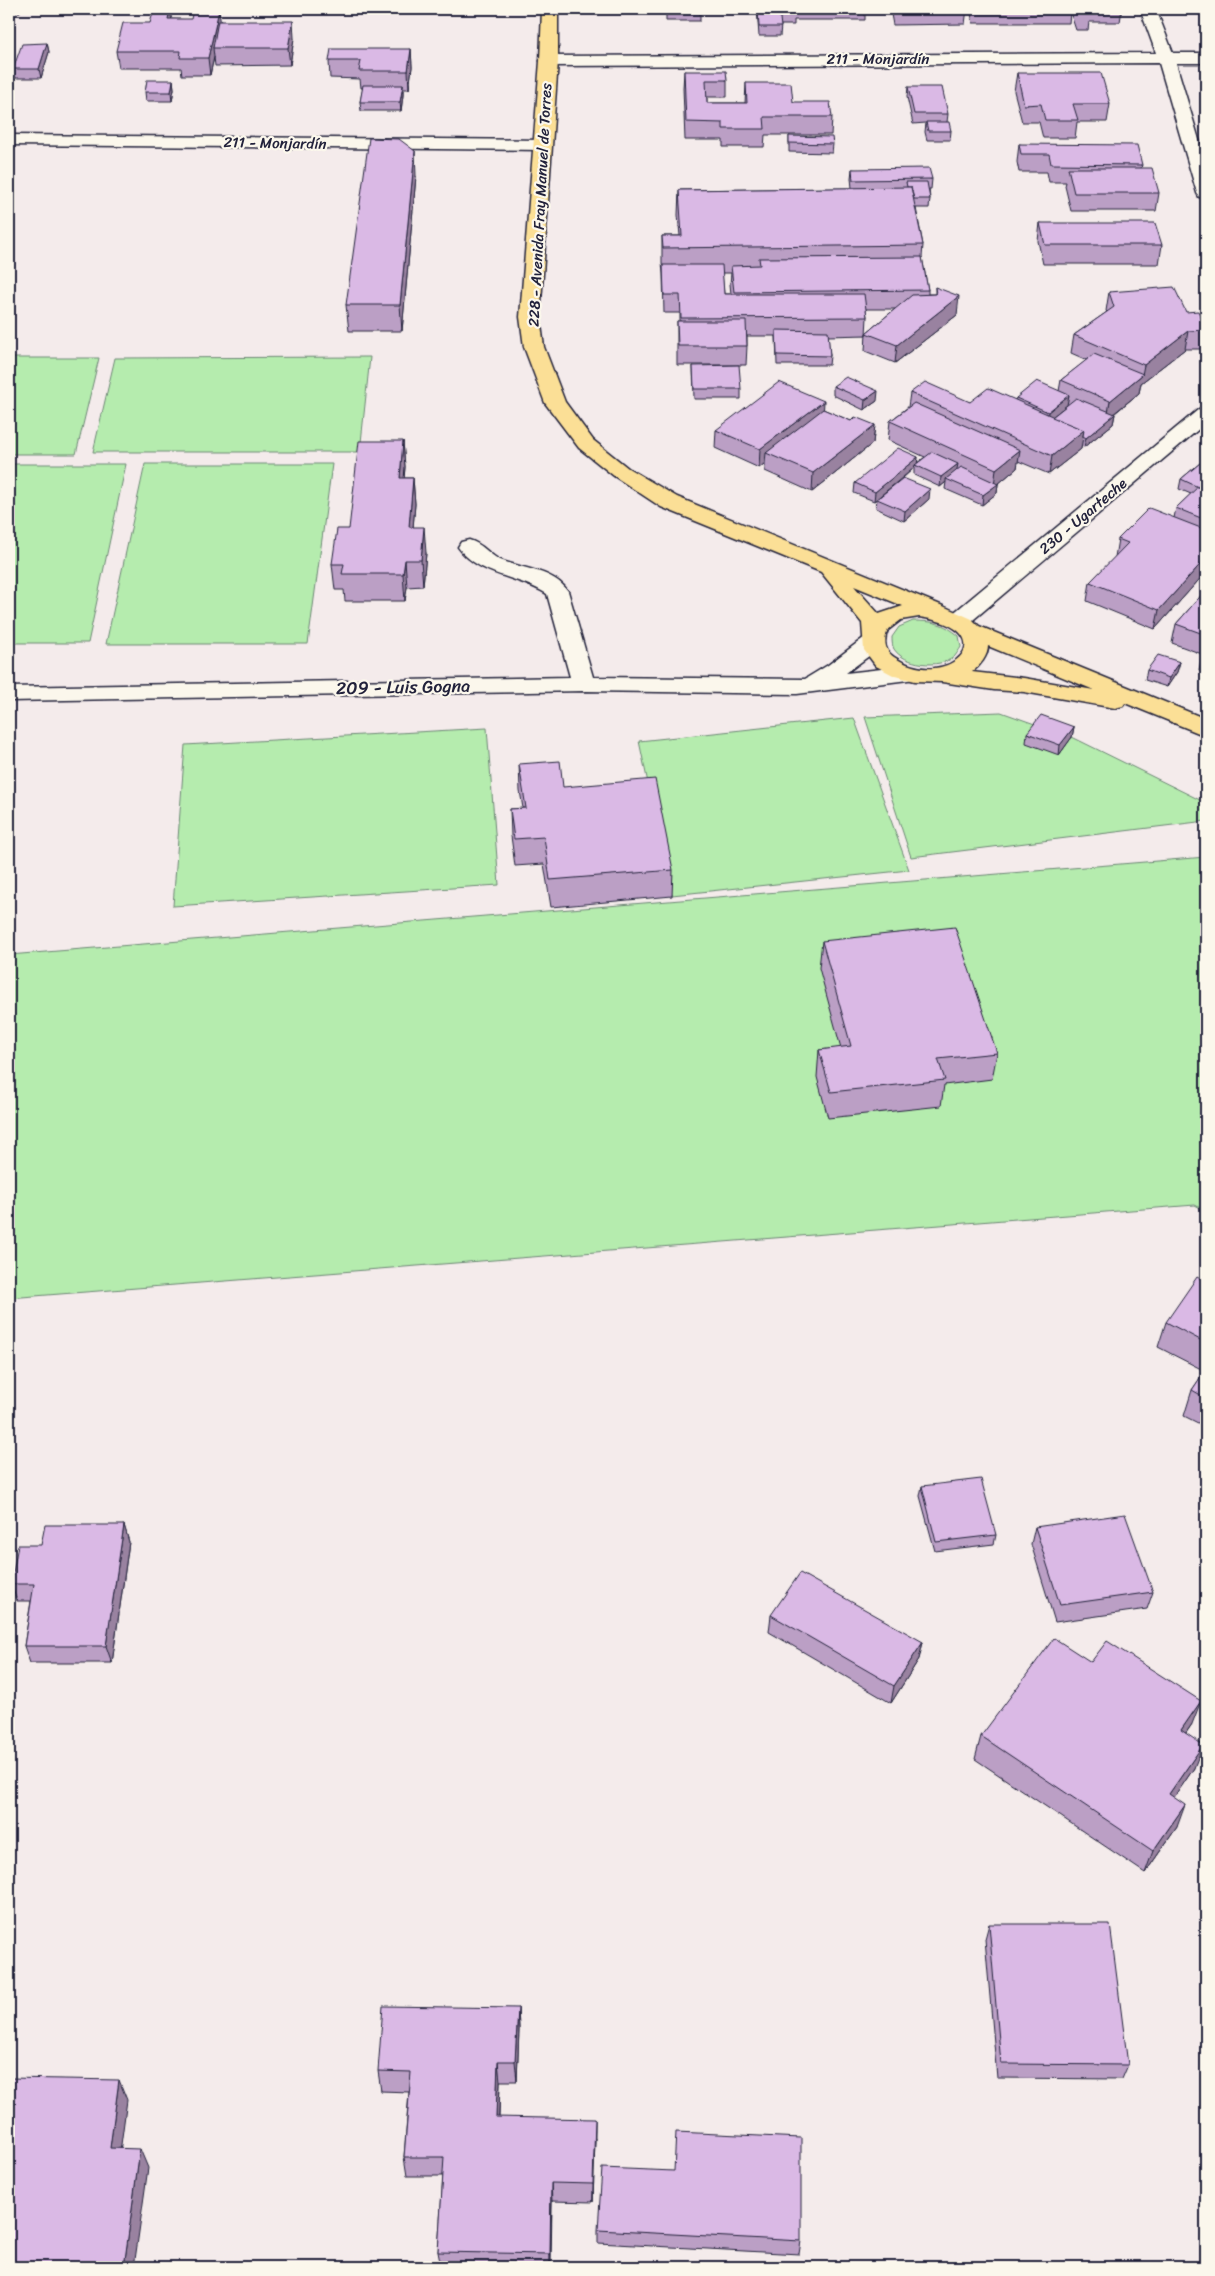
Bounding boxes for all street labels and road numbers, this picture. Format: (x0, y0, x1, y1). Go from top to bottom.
street label: 211 - Monjardín (827, 46, 929, 72)
street label: 228 - Avenida Fray Manuel de Torres (521, 82, 559, 328)
street label: 211 - Monjardín (223, 129, 327, 157)
street label: 230 - Ugarteche (1033, 471, 1133, 561)
street label: 209 - Luis Gogna (336, 670, 470, 704)

